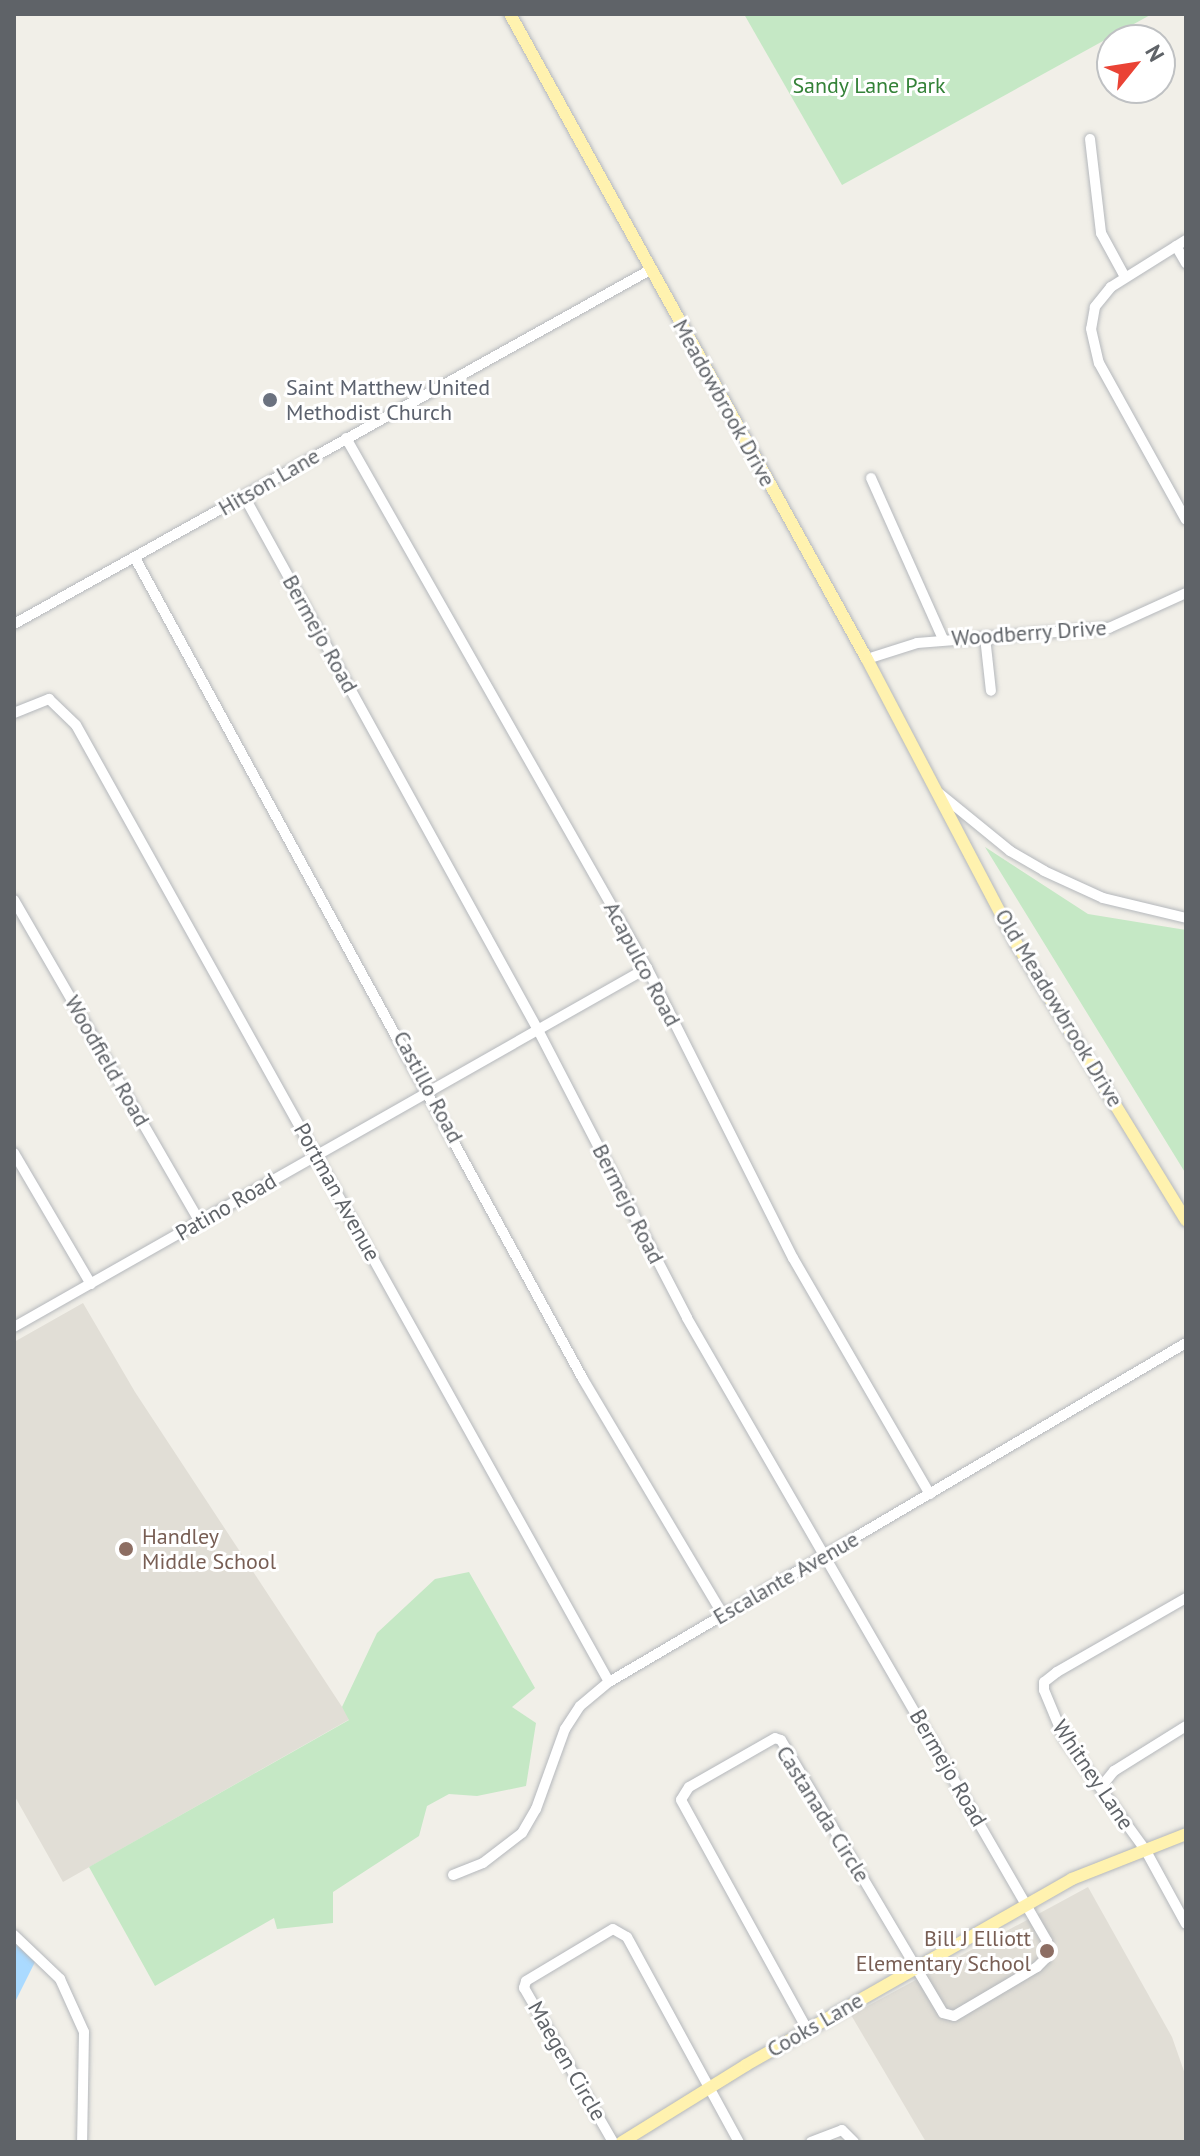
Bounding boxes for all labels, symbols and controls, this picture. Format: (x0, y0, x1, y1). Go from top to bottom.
north arrow (1096, 24, 1176, 104)
text: N (1139, 40, 1171, 66)
park label: Sandy Lane Park (792, 73, 946, 99)
street label: Meadowbrook Drive (667, 315, 781, 491)
place label: Saint Matthew United Methodist Church (286, 374, 491, 426)
marker: Saint Matthew United Methodist Church (261, 391, 279, 409)
street label: Hitson Lane (214, 443, 324, 521)
street label: Bermejo Road (277, 570, 363, 698)
street label: Woodberry Drive (950, 614, 1108, 652)
street label: Acapulco Road (598, 897, 686, 1031)
street label: Old Meadowbrook Drive (989, 904, 1129, 1112)
street label: Woodfield Road (59, 991, 155, 1131)
street label: Castillo Road (388, 1027, 468, 1147)
street label: Portman Avenue (288, 1118, 386, 1266)
street label: Bermejo Road (587, 1140, 669, 1268)
street label: Patino Road (171, 1168, 281, 1246)
place label: Handley Middle School (142, 1523, 276, 1574)
street label: Escalante Avenue (708, 1526, 864, 1630)
marker: Handley Middle School (117, 1540, 135, 1558)
street label: Bermejo Road (904, 1705, 992, 1831)
street label: Whitney Lane (1046, 1715, 1140, 1835)
street label: Castanada Circle (771, 1741, 875, 1887)
place label: Bill J Elliott Elementary School (855, 1925, 1031, 1976)
marker: Bill J Elliott Elementary School (1038, 1942, 1056, 1960)
street label: Cooks Lane (762, 1987, 868, 2063)
street label: Maegen Circle (522, 1997, 612, 2125)

